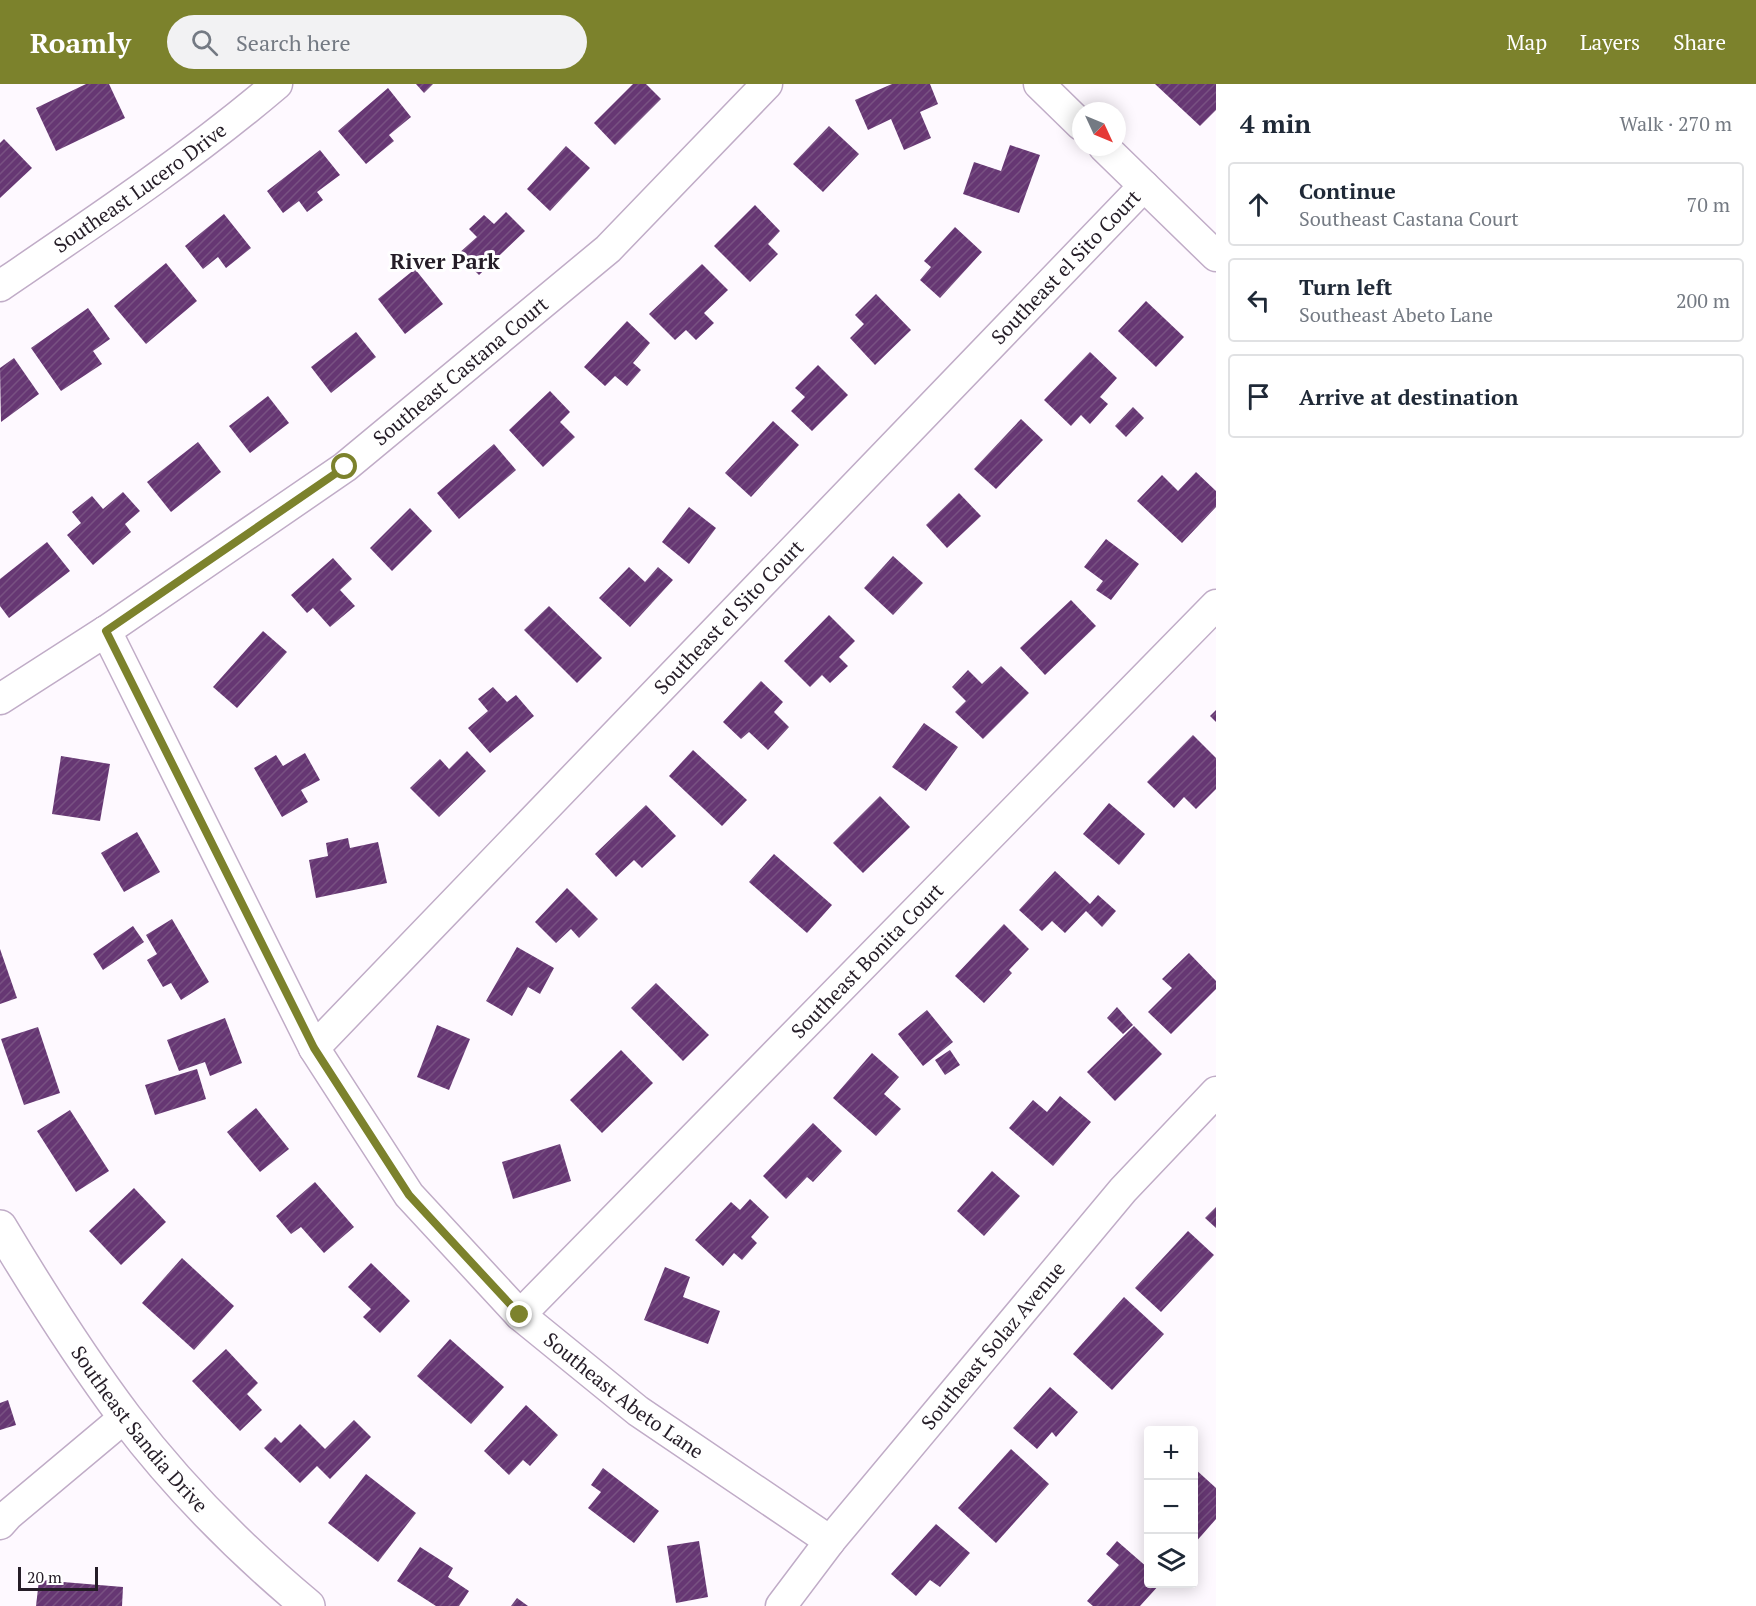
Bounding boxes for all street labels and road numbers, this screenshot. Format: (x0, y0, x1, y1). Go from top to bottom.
street label: Southeast Lucero Drive (48, 116, 232, 259)
street label: Southeast el Sito Court (985, 183, 1147, 350)
street label: Southeast Castana Court (367, 290, 554, 451)
street label: Southeast el Sito Court (648, 533, 810, 700)
street label: Southeast Bonita Court (785, 877, 949, 1044)
street label: Southeast Solaz Avenue (915, 1255, 1071, 1435)
street label: Southeast Abeto Lane (538, 1326, 709, 1465)
street label: Southeast Sandia Drive (65, 1340, 214, 1518)

